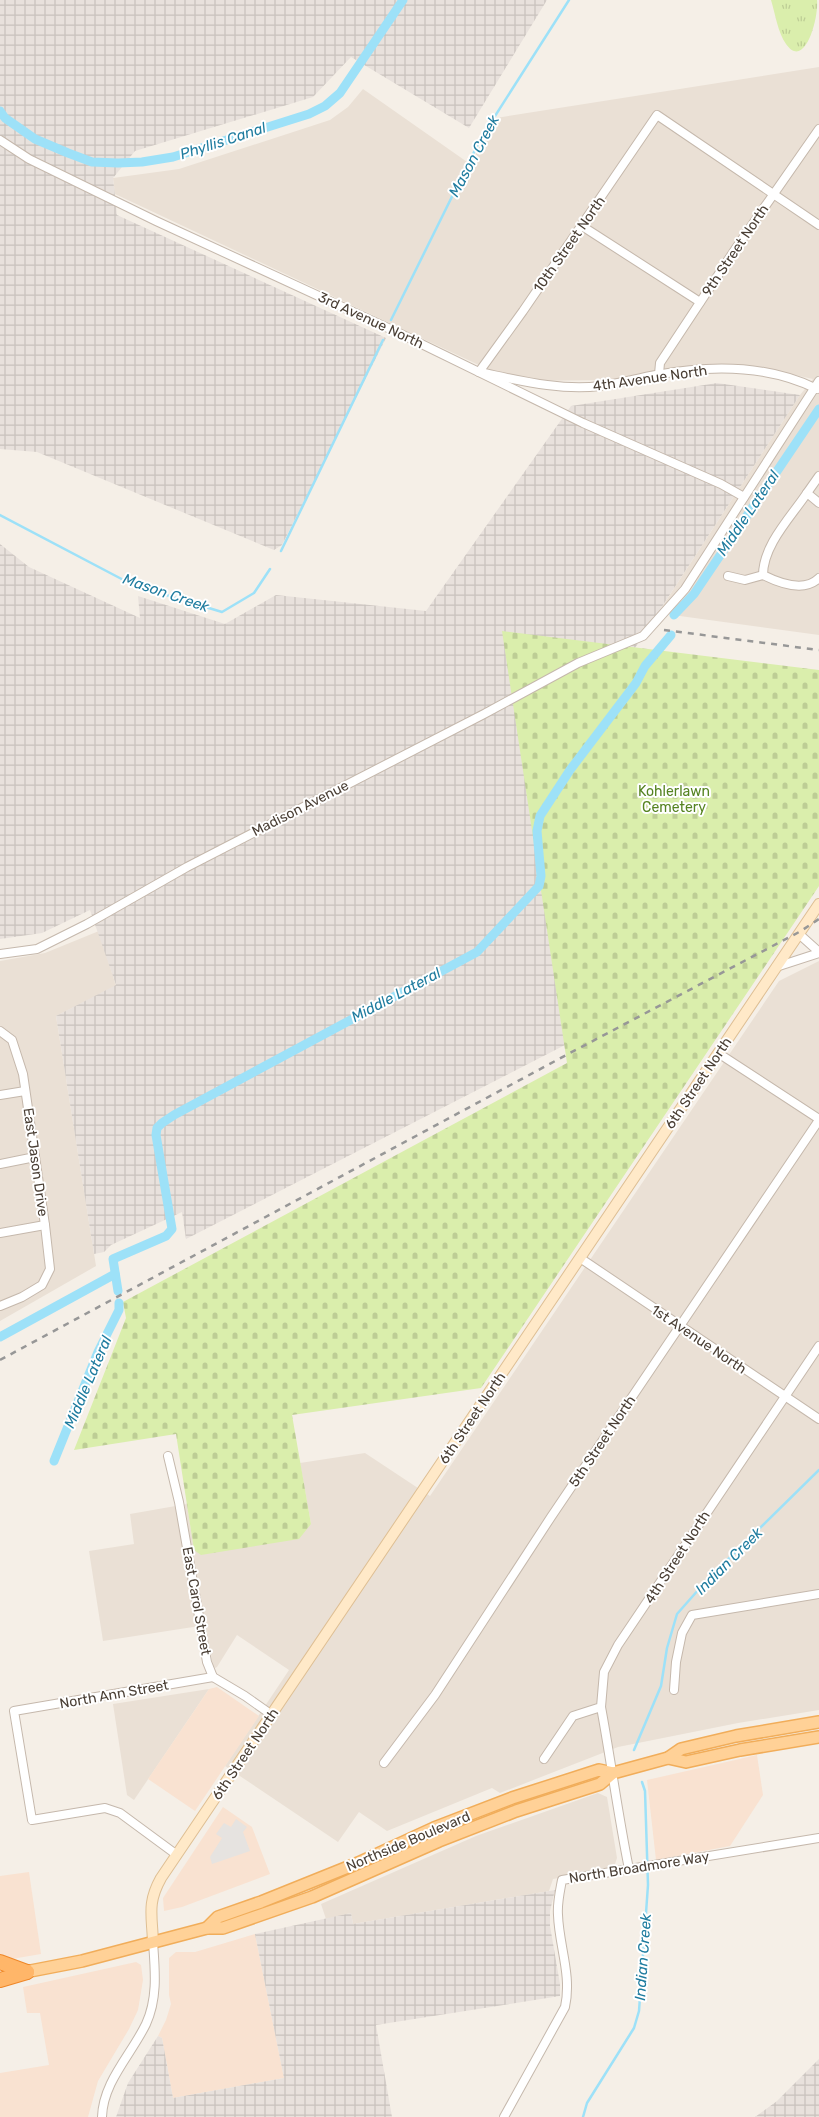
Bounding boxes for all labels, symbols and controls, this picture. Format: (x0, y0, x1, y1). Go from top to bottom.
water label: Mason Creek (445, 112, 503, 200)
water label: Phyllis Canal (178, 119, 269, 163)
street label: 10th Street North (530, 193, 609, 296)
street label: 9th Street North (699, 201, 772, 299)
street label: 3rd Avenue North (315, 289, 426, 352)
street label: 4th Avenue North (592, 362, 708, 395)
water label: Middle Lateral (713, 467, 783, 559)
water label: Mason Creek (121, 570, 212, 616)
street label: Madison Avenue (249, 777, 352, 840)
park label: Kohlerlawn Cemetery (638, 783, 710, 816)
water label: Middle Lateral (348, 964, 444, 1026)
street label: 6th Street North (661, 1034, 735, 1132)
street label: East Jason Drive (19, 1107, 52, 1218)
street label: 1st Avenue North (648, 1301, 750, 1378)
water label: Middle Lateral (60, 1333, 116, 1431)
street label: 6th Street North (435, 1369, 509, 1467)
street label: 5th Street North (566, 1392, 639, 1490)
street label: 4th Street North (641, 1508, 714, 1607)
water label: Indian Creek (692, 1524, 766, 1598)
street label: East Carol Street (179, 1546, 215, 1657)
street label: North Ann Street (58, 1676, 170, 1712)
street label: 6th Street North (208, 1705, 282, 1803)
street label: Northside Boulevard (344, 1808, 473, 1875)
street label: North Broadmore Way (568, 1848, 711, 1887)
water label: Indian Creek (631, 1912, 655, 2001)

